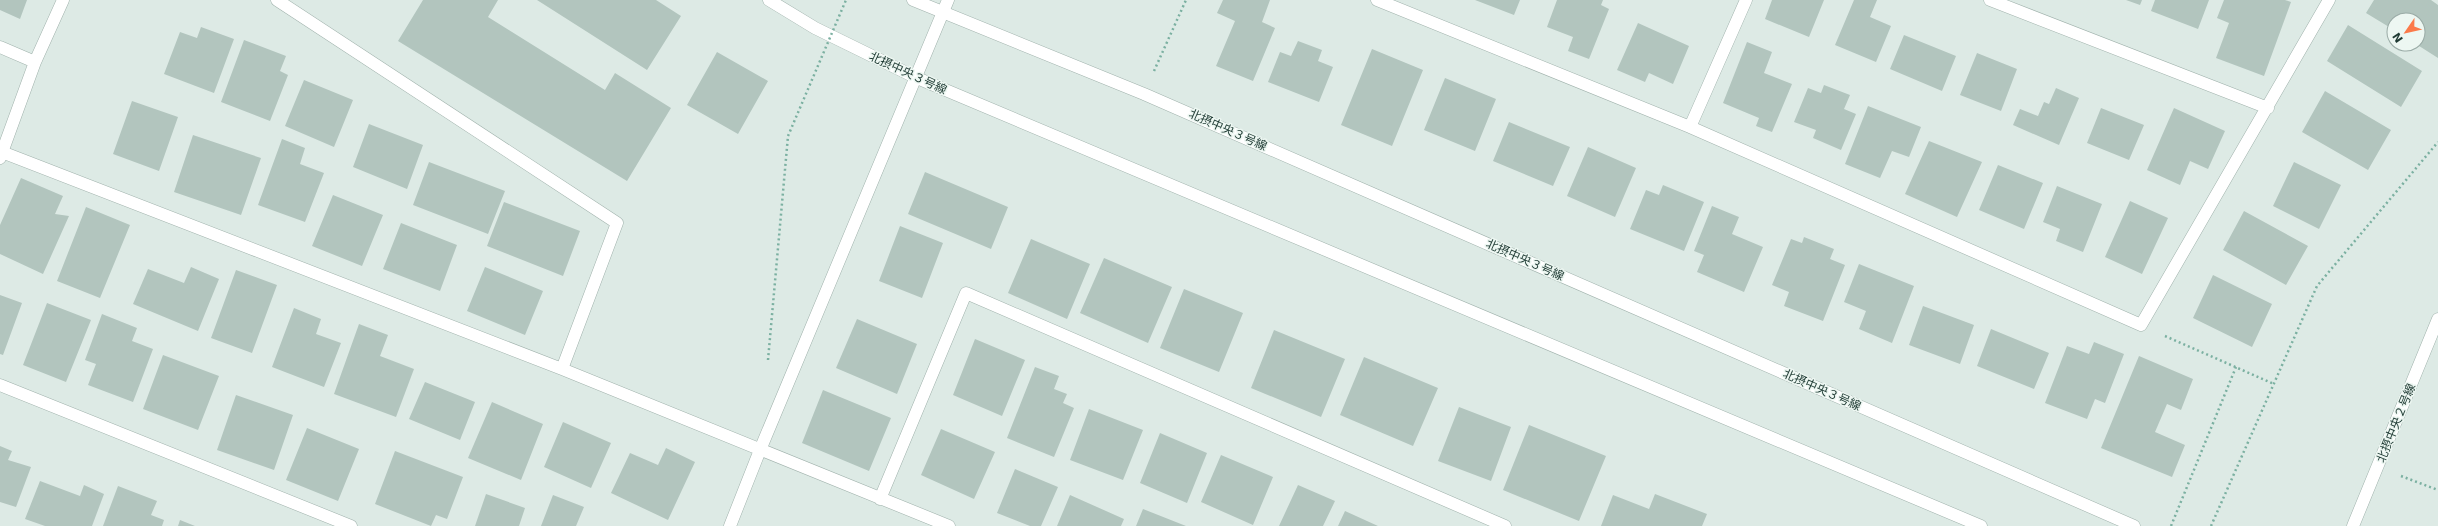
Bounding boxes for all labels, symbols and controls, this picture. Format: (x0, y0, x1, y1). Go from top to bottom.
north arrow (2386, 12, 2426, 52)
text: N (2390, 30, 2406, 45)
street label: 北摂中央３号線 (867, 49, 949, 97)
street label: 北摂中央３号線 (1187, 107, 1269, 153)
street label: 北摂中央３号線 (1484, 237, 1566, 283)
street label: 北摂中央３号線 (1781, 367, 1863, 413)
street label: 北摂中央２号線 (2374, 381, 2418, 465)

